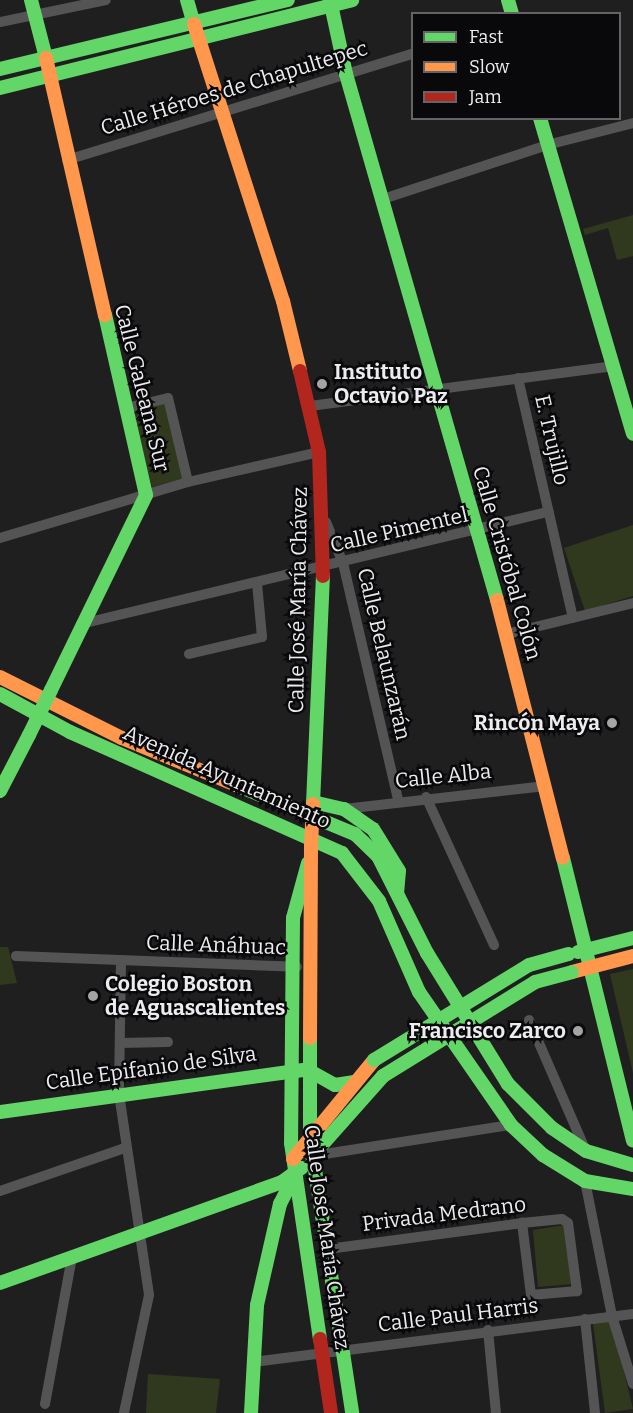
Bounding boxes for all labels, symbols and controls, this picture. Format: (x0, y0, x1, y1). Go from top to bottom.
legend (411, 12, 621, 120)
text: Fast (469, 26, 504, 48)
street label: Calle Héroes de Chapultepec (98, 35, 370, 141)
text: Slow (469, 56, 509, 78)
text: Jam (469, 86, 502, 108)
street label: Calle Galeana Sur (109, 302, 175, 474)
place label: Instituto Octavio Paz (334, 359, 448, 409)
marker: Instituto Octavio Paz (315, 377, 329, 391)
street label: E. Trujillo (529, 392, 575, 488)
street label: Calle Cristóbal Colón (467, 463, 547, 663)
street label: Calle José María Chávez (283, 486, 313, 714)
street label: Calle Pimentel (328, 502, 470, 558)
street label: Calle Belaunzarán (352, 566, 416, 742)
place label: Rincón Maya (474, 710, 600, 736)
marker: Rincón Maya (605, 716, 619, 730)
street label: Avenida Ayuntamiento (120, 720, 334, 834)
street label: Calle Alba (394, 758, 492, 794)
street label: Calle Anáhuac (146, 930, 286, 960)
place label: Colegio Boston de Aguascalientes (105, 971, 285, 1021)
marker: Colegio Boston de Aguascalientes (86, 989, 100, 1003)
place label: Francisco Zarco (409, 1018, 566, 1044)
marker: Francisco Zarco (571, 1024, 585, 1038)
street label: Calle Epifanio de Silva (44, 1041, 258, 1095)
street label: Calle José María Chávez (299, 1123, 355, 1351)
street label: Privada Medrano (361, 1191, 527, 1237)
street label: Calle Paul Harris (376, 1293, 540, 1337)

